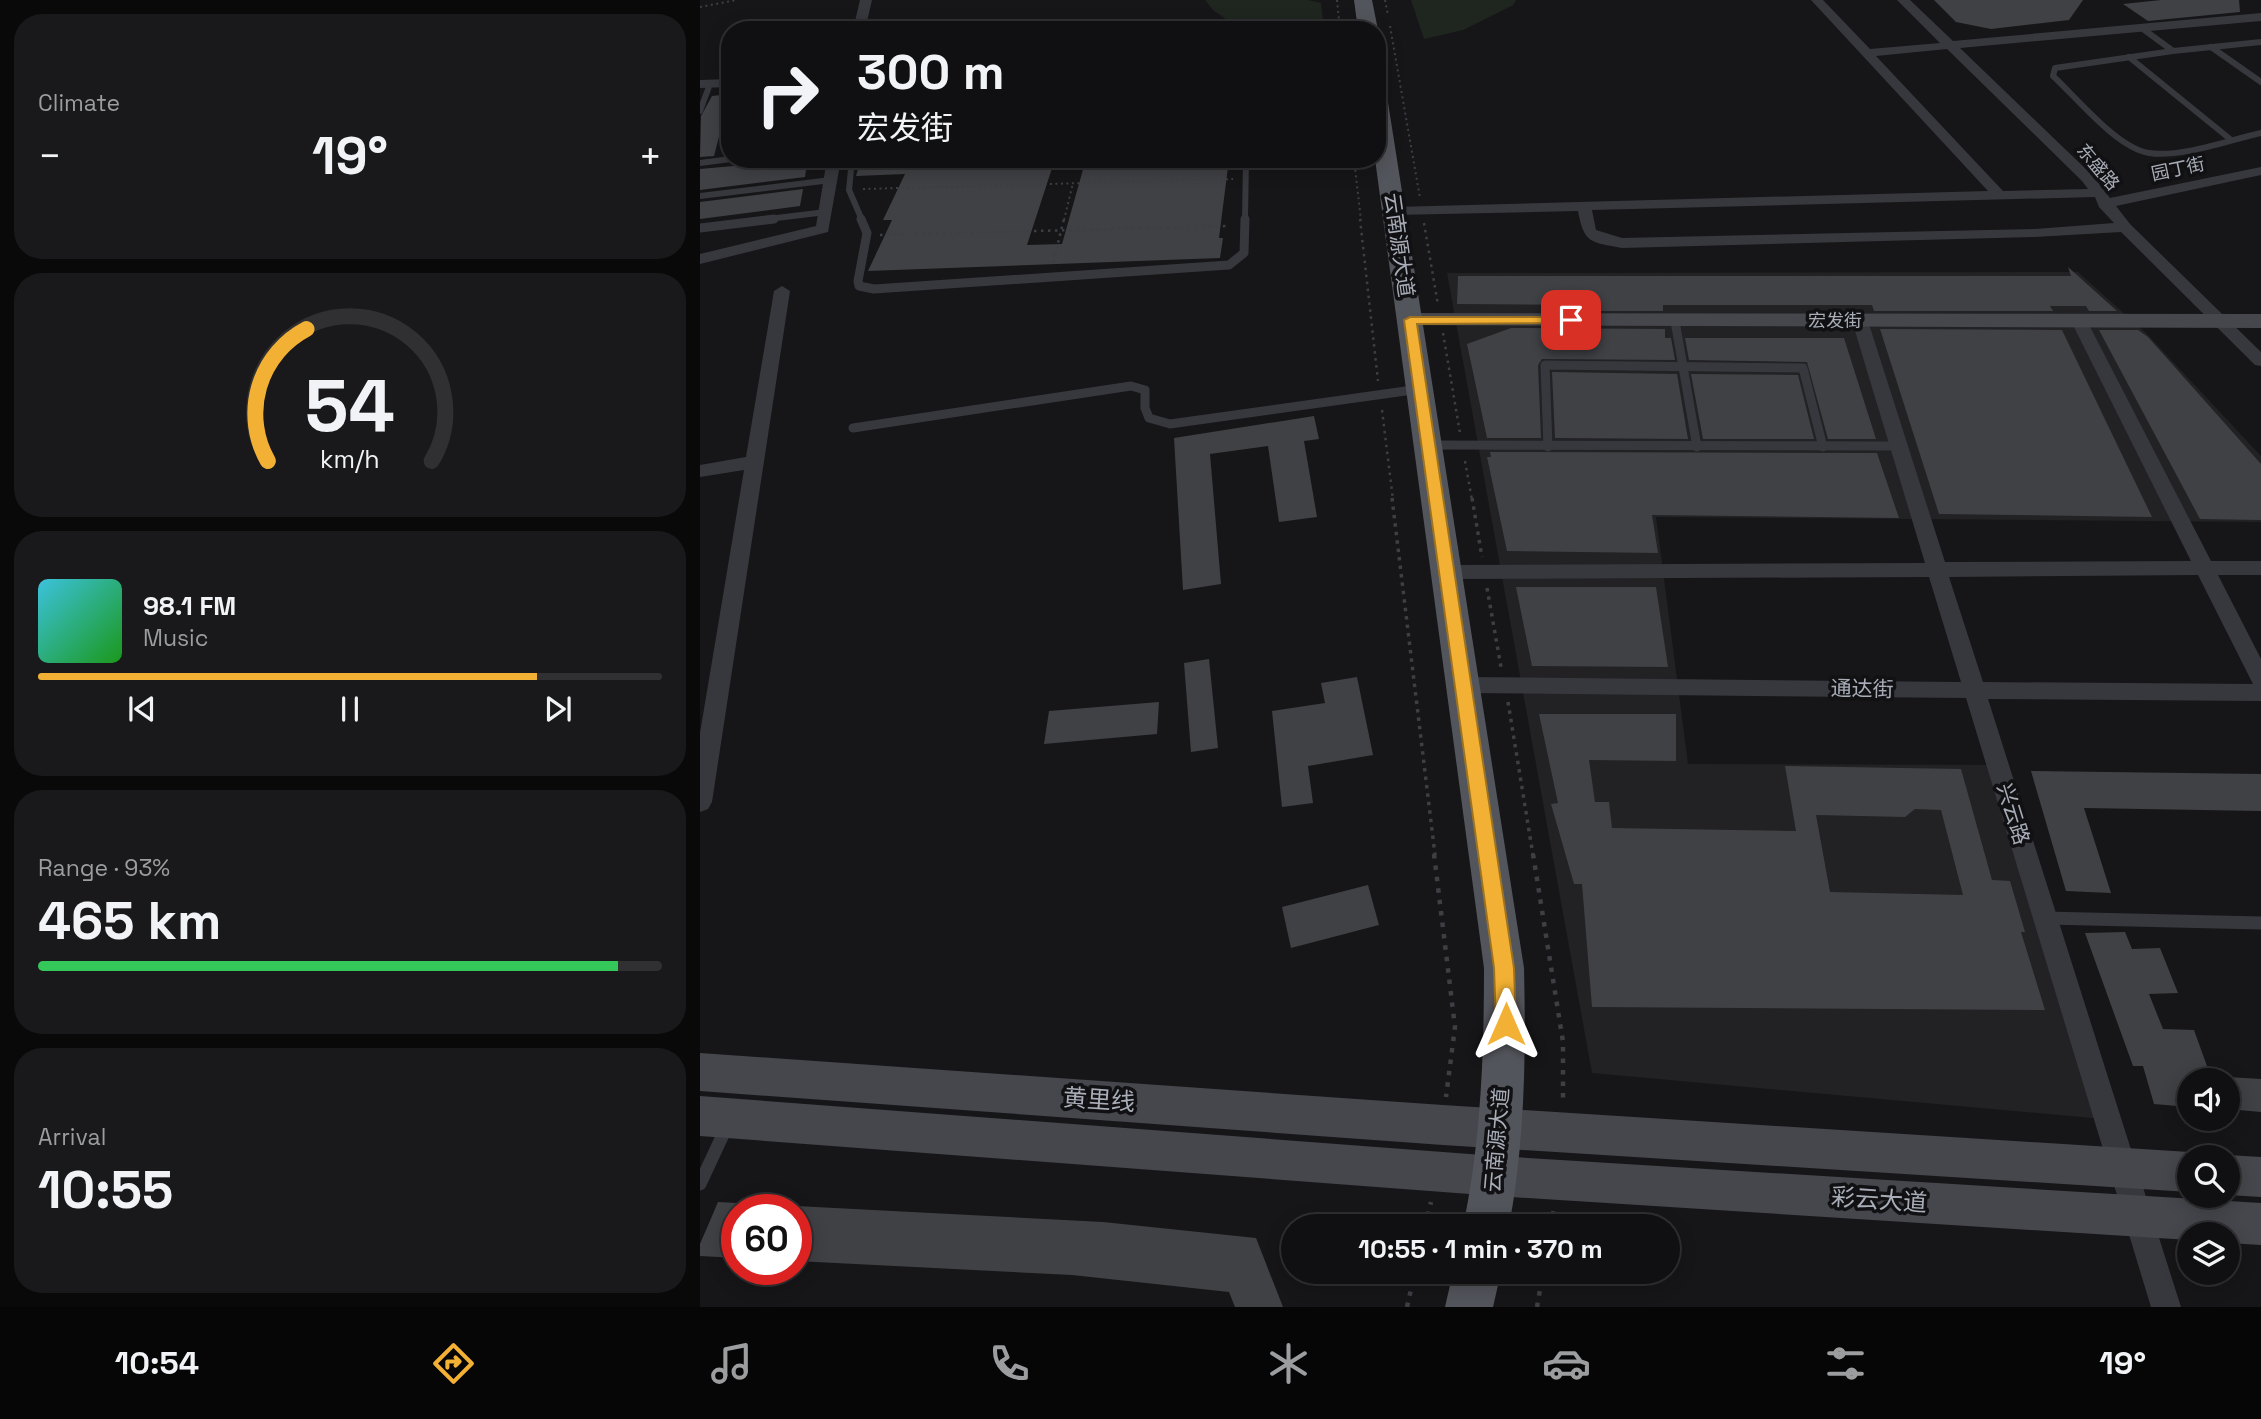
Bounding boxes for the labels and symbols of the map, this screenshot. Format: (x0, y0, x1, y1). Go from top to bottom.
street label: 东盛路 (2072, 139, 2125, 195)
street label: 园丁街 (2149, 152, 2207, 185)
street label: 云南源大道 (1379, 191, 1420, 299)
pin (1541, 290, 1601, 350)
street label: 宏发街 (1808, 309, 1862, 332)
street label: 通达街 (1830, 674, 1894, 703)
street label: 兴云路 (1991, 780, 2036, 848)
position arrow (1469, 987, 1543, 1061)
street label: 黄里线 (1062, 1082, 1136, 1117)
street label: 云南源大道 (1478, 1086, 1515, 1193)
street label: 彩云大道 (1830, 1181, 1928, 1218)
speed limit sign: 60 (721, 1194, 812, 1285)

